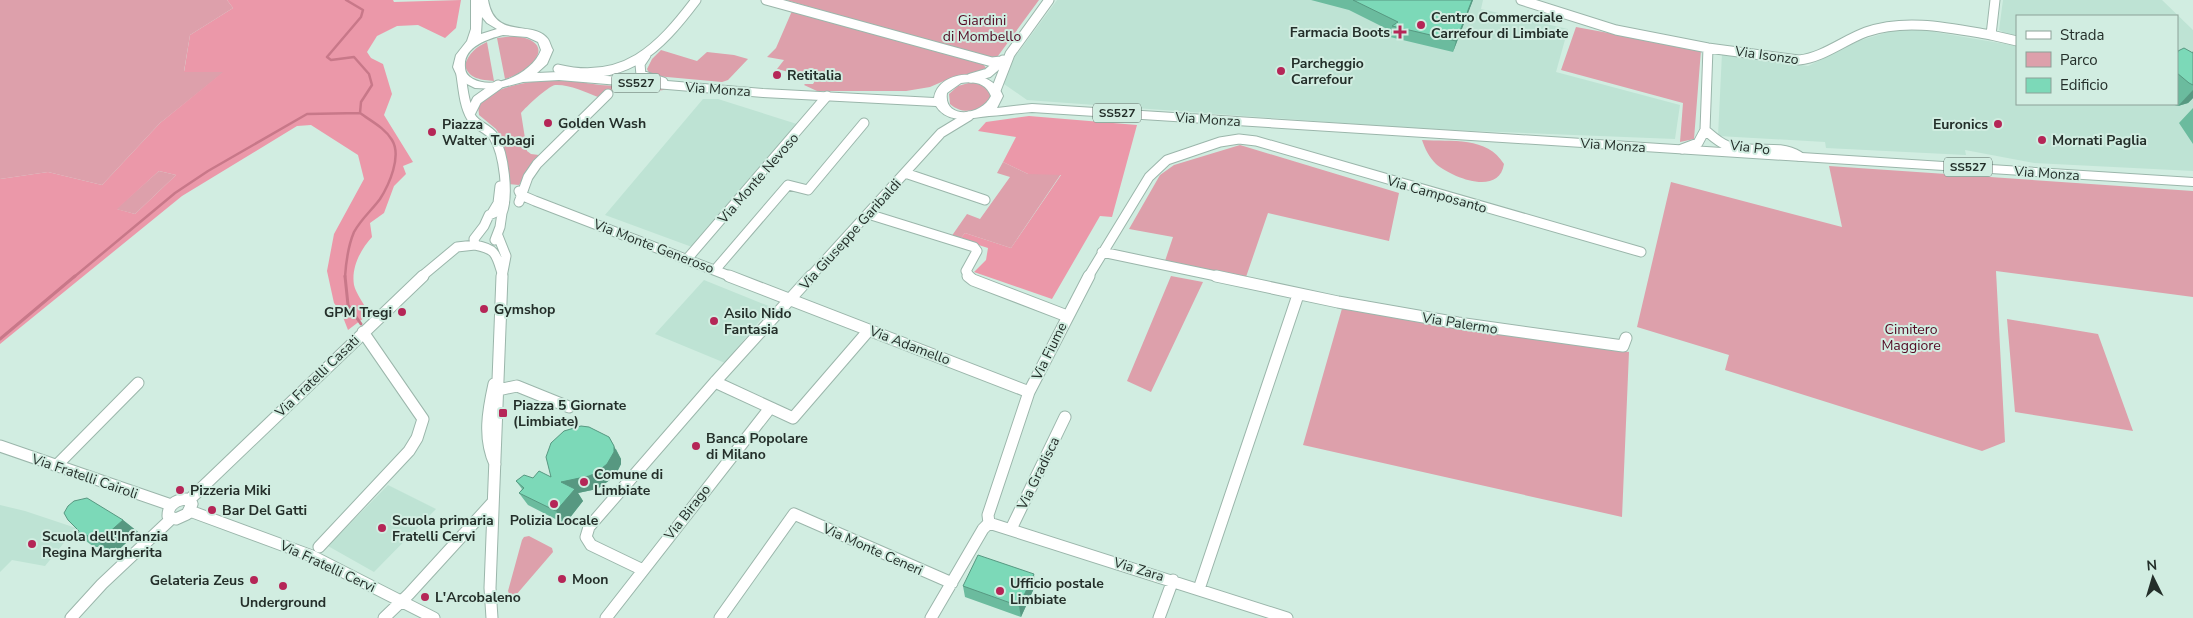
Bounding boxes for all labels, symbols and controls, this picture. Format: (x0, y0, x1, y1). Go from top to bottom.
place label: Centro Commerciale Carrefour di Limbiate (1431, 8, 1569, 43)
park label: Giardini di Mombello (943, 11, 1021, 46)
legend (2016, 15, 2178, 105)
marker: Centro Commerciale Carrefour di Limbiate (1415, 19, 1427, 31)
place label: Farmacia Boots (1290, 23, 1390, 42)
text: Strada (2060, 25, 2104, 45)
marker: Farmacia Boots (1394, 26, 1406, 38)
street label: Via Isonzo (1733, 41, 1800, 69)
text: Parco (2060, 50, 2098, 70)
place label: Parcheggio Carrefour (1291, 54, 1364, 89)
marker: Parcheggio Carrefour (1275, 65, 1287, 77)
place label: Retitalia (787, 66, 842, 85)
marker: Retitalia (771, 69, 783, 81)
road number: SS527 (612, 74, 660, 92)
text: Edificio (2060, 75, 2108, 95)
street label: Via Monza (684, 78, 751, 101)
road number: SS527 (1093, 104, 1141, 122)
street label: Via Monza (1174, 108, 1241, 131)
place label: Golden Wash (558, 114, 646, 133)
place label: Piazza Walter Tobagi (442, 115, 535, 150)
place label: Euronics (1933, 115, 1988, 134)
marker: Golden Wash (542, 117, 554, 129)
marker: Euronics (1992, 118, 2004, 130)
marker: Piazza Walter Tobagi (426, 126, 438, 138)
street label: Via Monte Nevoso (713, 129, 803, 229)
place label: Mornati Paglia (2052, 131, 2147, 150)
street label: Via Monza (1579, 134, 1646, 157)
marker: Mornati Paglia (2036, 134, 2048, 146)
street label: Via Po (1728, 135, 1771, 159)
road number: SS527 (1944, 158, 1992, 176)
street label: Via Monza (2013, 162, 2080, 185)
street label: Via Camposanto (1384, 171, 1489, 218)
street label: Via Giuseppe Garibaldi (795, 175, 905, 295)
street label: Via Monte Generoso (590, 214, 717, 278)
place label: Gymshop (494, 300, 555, 319)
place label: GPM Tregi (324, 303, 392, 322)
marker: Gymshop (478, 303, 490, 315)
place label: Asilo Nido Fantasia (724, 304, 791, 339)
marker: GPM Tregi (396, 306, 408, 318)
street label: Via Palermo (1420, 308, 1499, 339)
marker: Asilo Nido Fantasia (708, 315, 720, 327)
street label: Via Fiume (1027, 319, 1072, 384)
park label: Cimitero Maggiore (1881, 320, 1941, 355)
street label: Via Adamello (866, 321, 953, 370)
street label: Via Fratelli Casati (270, 331, 364, 422)
place label: Piazza 5 Giornate (Limbiate) (513, 396, 627, 431)
marker: Piazza 5 Giornate (Limbiate) (497, 407, 509, 419)
place label: Banca Popolare di Milano (706, 429, 808, 464)
street label: Via Gradisca (1012, 434, 1064, 514)
marker: Banca Popolare di Milano (690, 440, 702, 452)
street label: Via Fratelli Cairoli (28, 449, 140, 504)
place label: Comune di Limbiate (594, 465, 663, 500)
marker: Comune di Limbiate (578, 476, 590, 488)
place label: Pizzeria Miki (190, 481, 271, 500)
street label: Via Birago (659, 481, 715, 545)
marker: Pizzeria Miki (174, 484, 186, 496)
marker: Polizia Locale (548, 498, 560, 510)
place label: Bar Del Gatti (222, 501, 307, 520)
marker: Bar Del Gatti (206, 504, 218, 516)
place label: Scuola primaria Fratelli Cervi (392, 511, 494, 546)
place label: Polizia Locale (510, 511, 599, 530)
street label: Via Monte Ceneri (819, 518, 926, 580)
marker: Scuola primaria Fratelli Cervi (376, 522, 388, 534)
place label: Scuola dell'Infanzia Regina Margherita (42, 527, 168, 562)
street label: Via Fratelli Cervi (276, 536, 379, 597)
marker: Scuola dell'Infanzia Regina Margherita (26, 538, 38, 550)
street label: Via Zara (1110, 553, 1166, 586)
north arrow (2128, 553, 2178, 603)
text: N (2146, 556, 2158, 575)
place label: Moon (572, 570, 608, 589)
place label: Gelateria Zeus (150, 571, 244, 590)
marker: Moon (556, 573, 568, 585)
marker: Gelateria Zeus (248, 574, 260, 586)
place label: Ufficio postale Limbiate (1010, 574, 1104, 609)
marker: Underground (277, 580, 289, 592)
marker: Ufficio postale Limbiate (994, 585, 1006, 597)
place label: L'Arcobaleno (435, 588, 521, 607)
marker: L'Arcobaleno (419, 591, 431, 603)
place label: Underground (240, 593, 326, 612)

